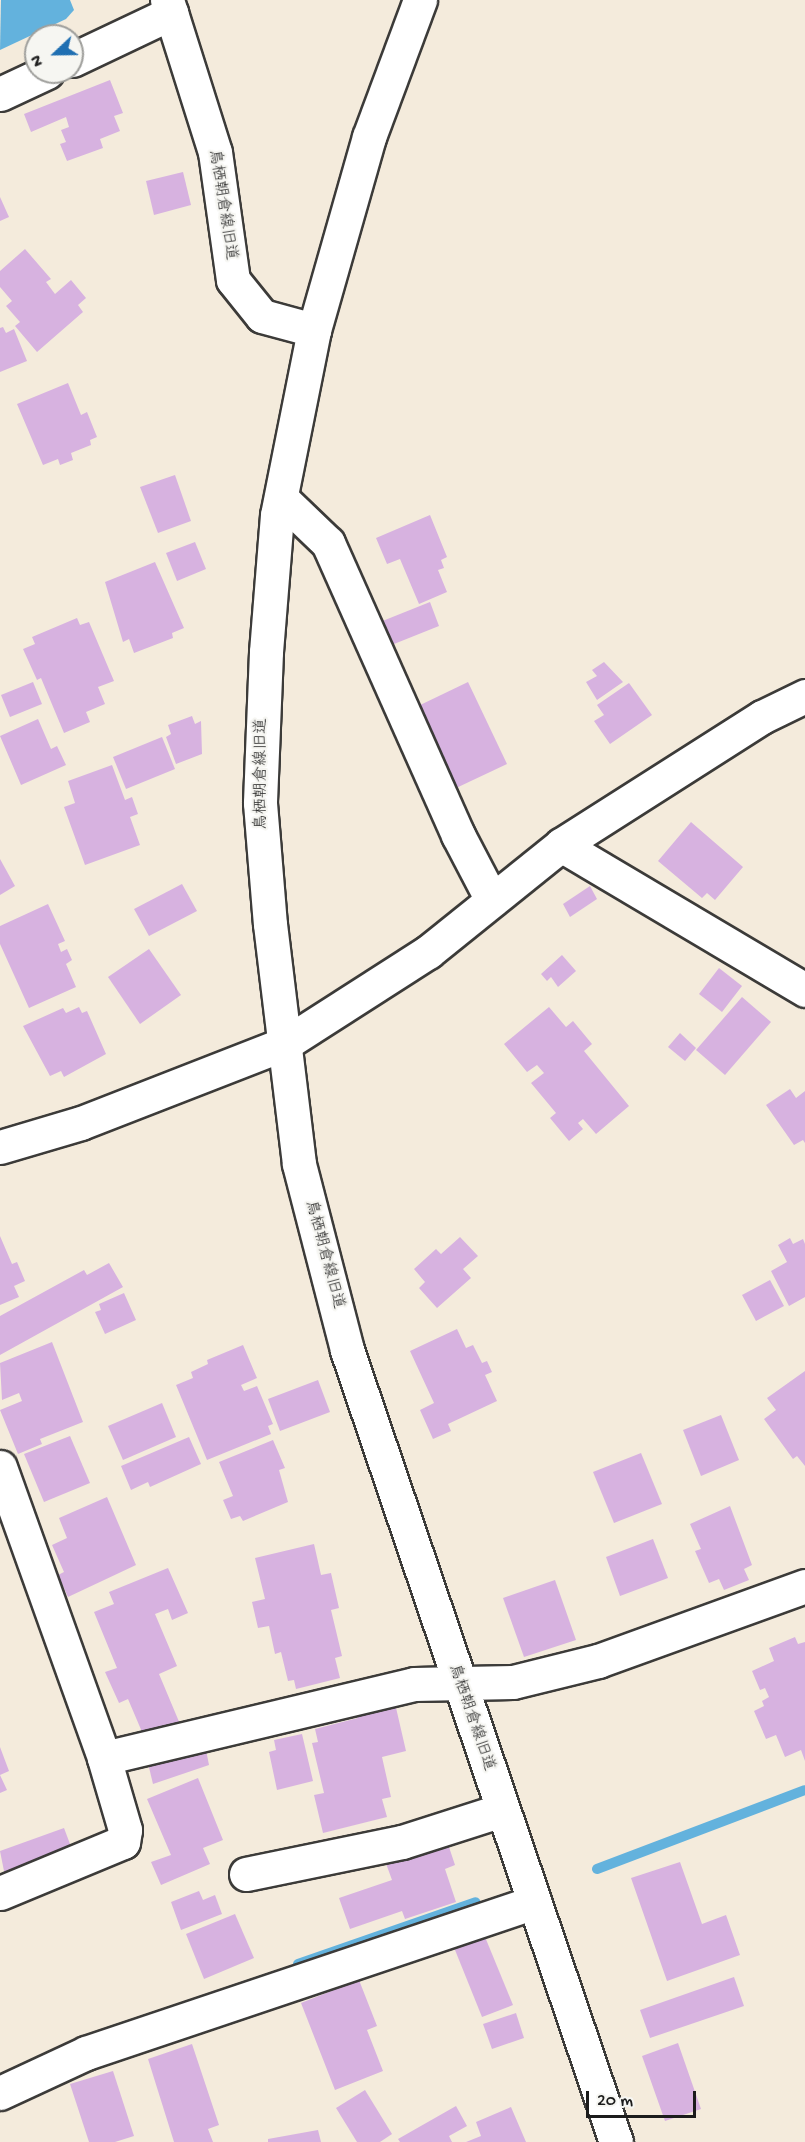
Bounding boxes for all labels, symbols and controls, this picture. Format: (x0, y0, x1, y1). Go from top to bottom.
north arrow (24, 24, 84, 84)
text: N (28, 52, 49, 69)
street label: 鳥栖朝倉線旧道 (203, 148, 239, 262)
street label: 鳥栖朝倉線旧道 (253, 718, 273, 830)
street label: 鳥栖朝倉線旧道 (299, 1198, 347, 1312)
street label: 鳥栖朝倉線旧道 (443, 1662, 497, 1774)
scale bar (589, 2079, 698, 2117)
text: 20 m (597, 2091, 633, 2112)

